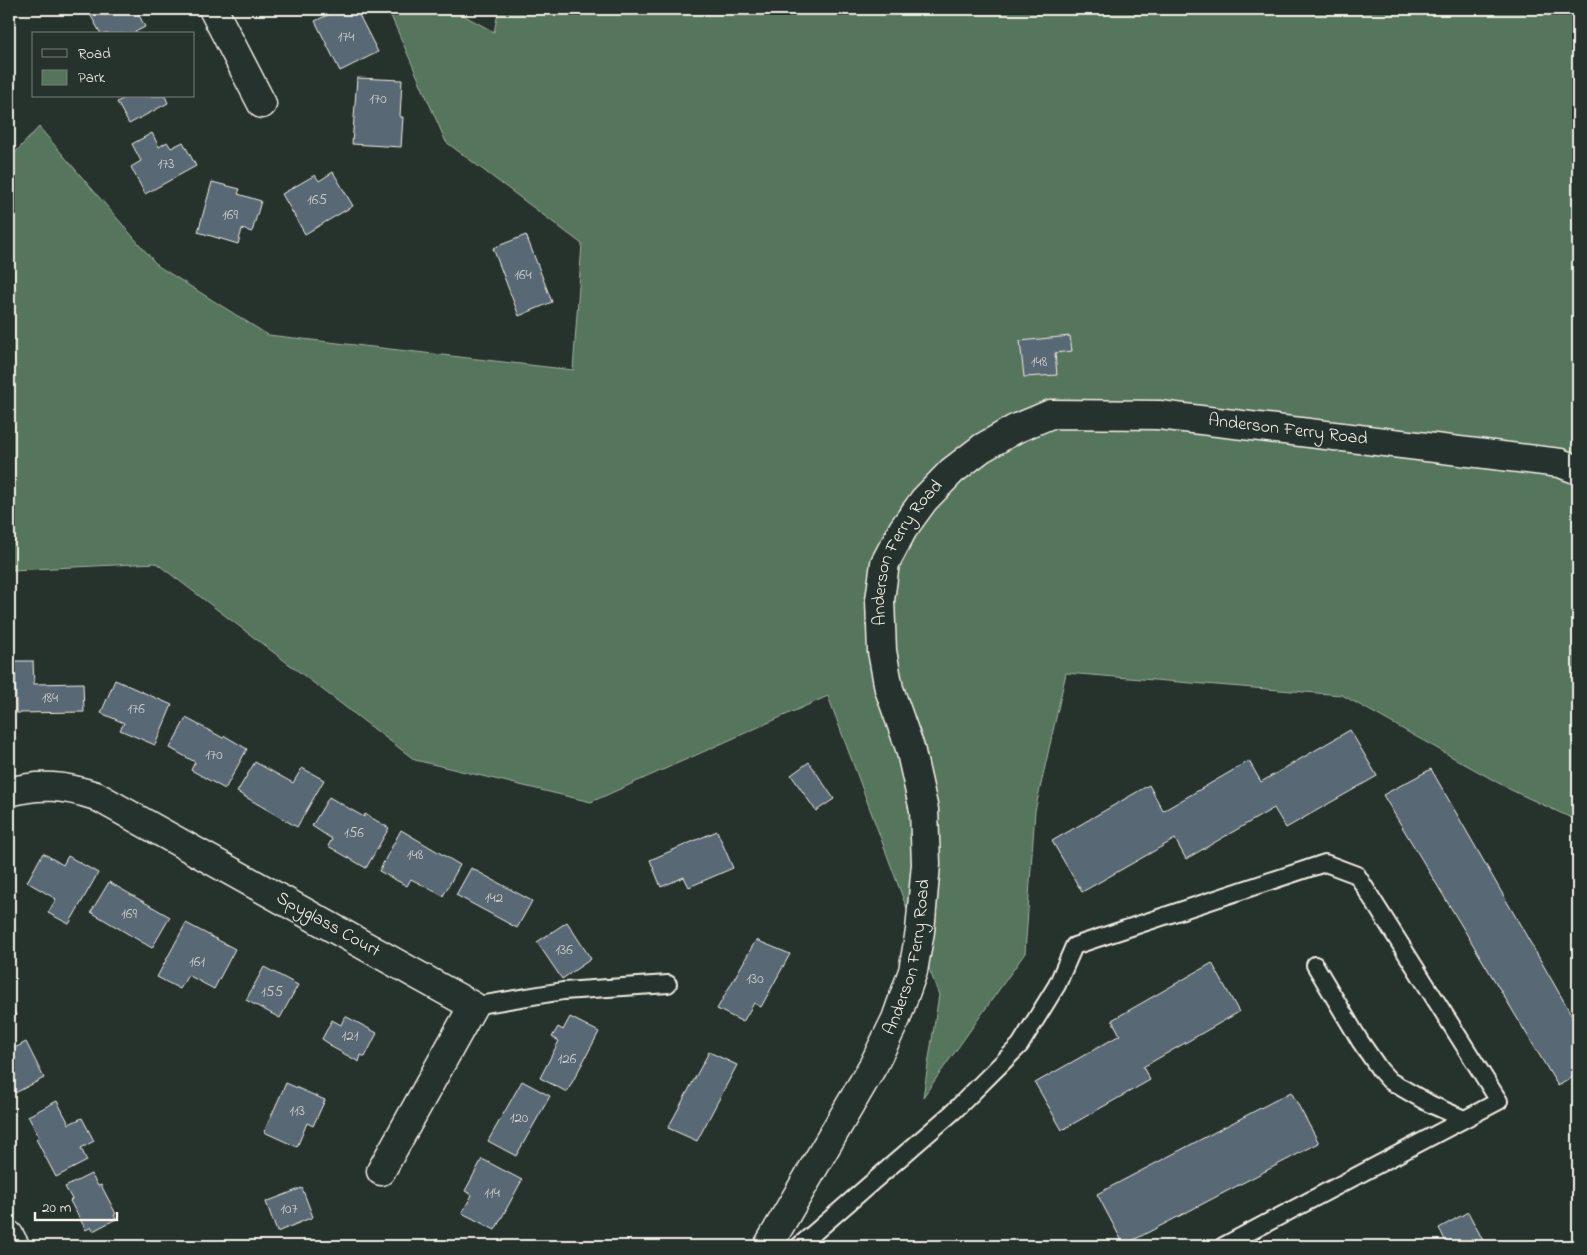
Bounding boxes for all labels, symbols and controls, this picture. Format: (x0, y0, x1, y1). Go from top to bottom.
house number: 174 (337, 26, 355, 48)
legend (32, 32, 195, 98)
text: Road (78, 43, 111, 65)
text: Park (78, 67, 106, 89)
house number: 170 (369, 88, 387, 110)
house number: 173 (157, 153, 175, 175)
house number: 165 (307, 189, 327, 211)
house number: 169 (222, 204, 238, 226)
house number: 164 (514, 264, 532, 286)
house number: 148 (1031, 351, 1048, 373)
street label: Anderson Ferry Road (1207, 408, 1369, 453)
street label: Anderson Ferry Road (867, 474, 949, 626)
house number: 184 (42, 687, 58, 709)
house number: 176 (127, 698, 145, 720)
house number: 170 (205, 744, 223, 766)
house number: 156 (344, 822, 364, 844)
house number: 148 (407, 844, 424, 866)
street label: Anderson Ferry Road (877, 878, 938, 1040)
street label: Spyglass Court (271, 886, 385, 965)
house number: 142 (485, 887, 504, 909)
house number: 169 (121, 903, 137, 925)
house number: 136 (555, 939, 573, 961)
house number: 161 (189, 951, 205, 973)
house number: 130 (746, 968, 764, 990)
house number: 155 (261, 981, 283, 1003)
house number: 121 (342, 1025, 359, 1047)
house number: 126 (558, 1048, 577, 1070)
house number: 113 (289, 1100, 305, 1122)
house number: 120 (510, 1107, 529, 1129)
house number: 114 (484, 1182, 500, 1204)
scale bar (35, 1190, 118, 1222)
text: 20 m (42, 1197, 72, 1219)
house number: 107 (280, 1198, 298, 1220)

